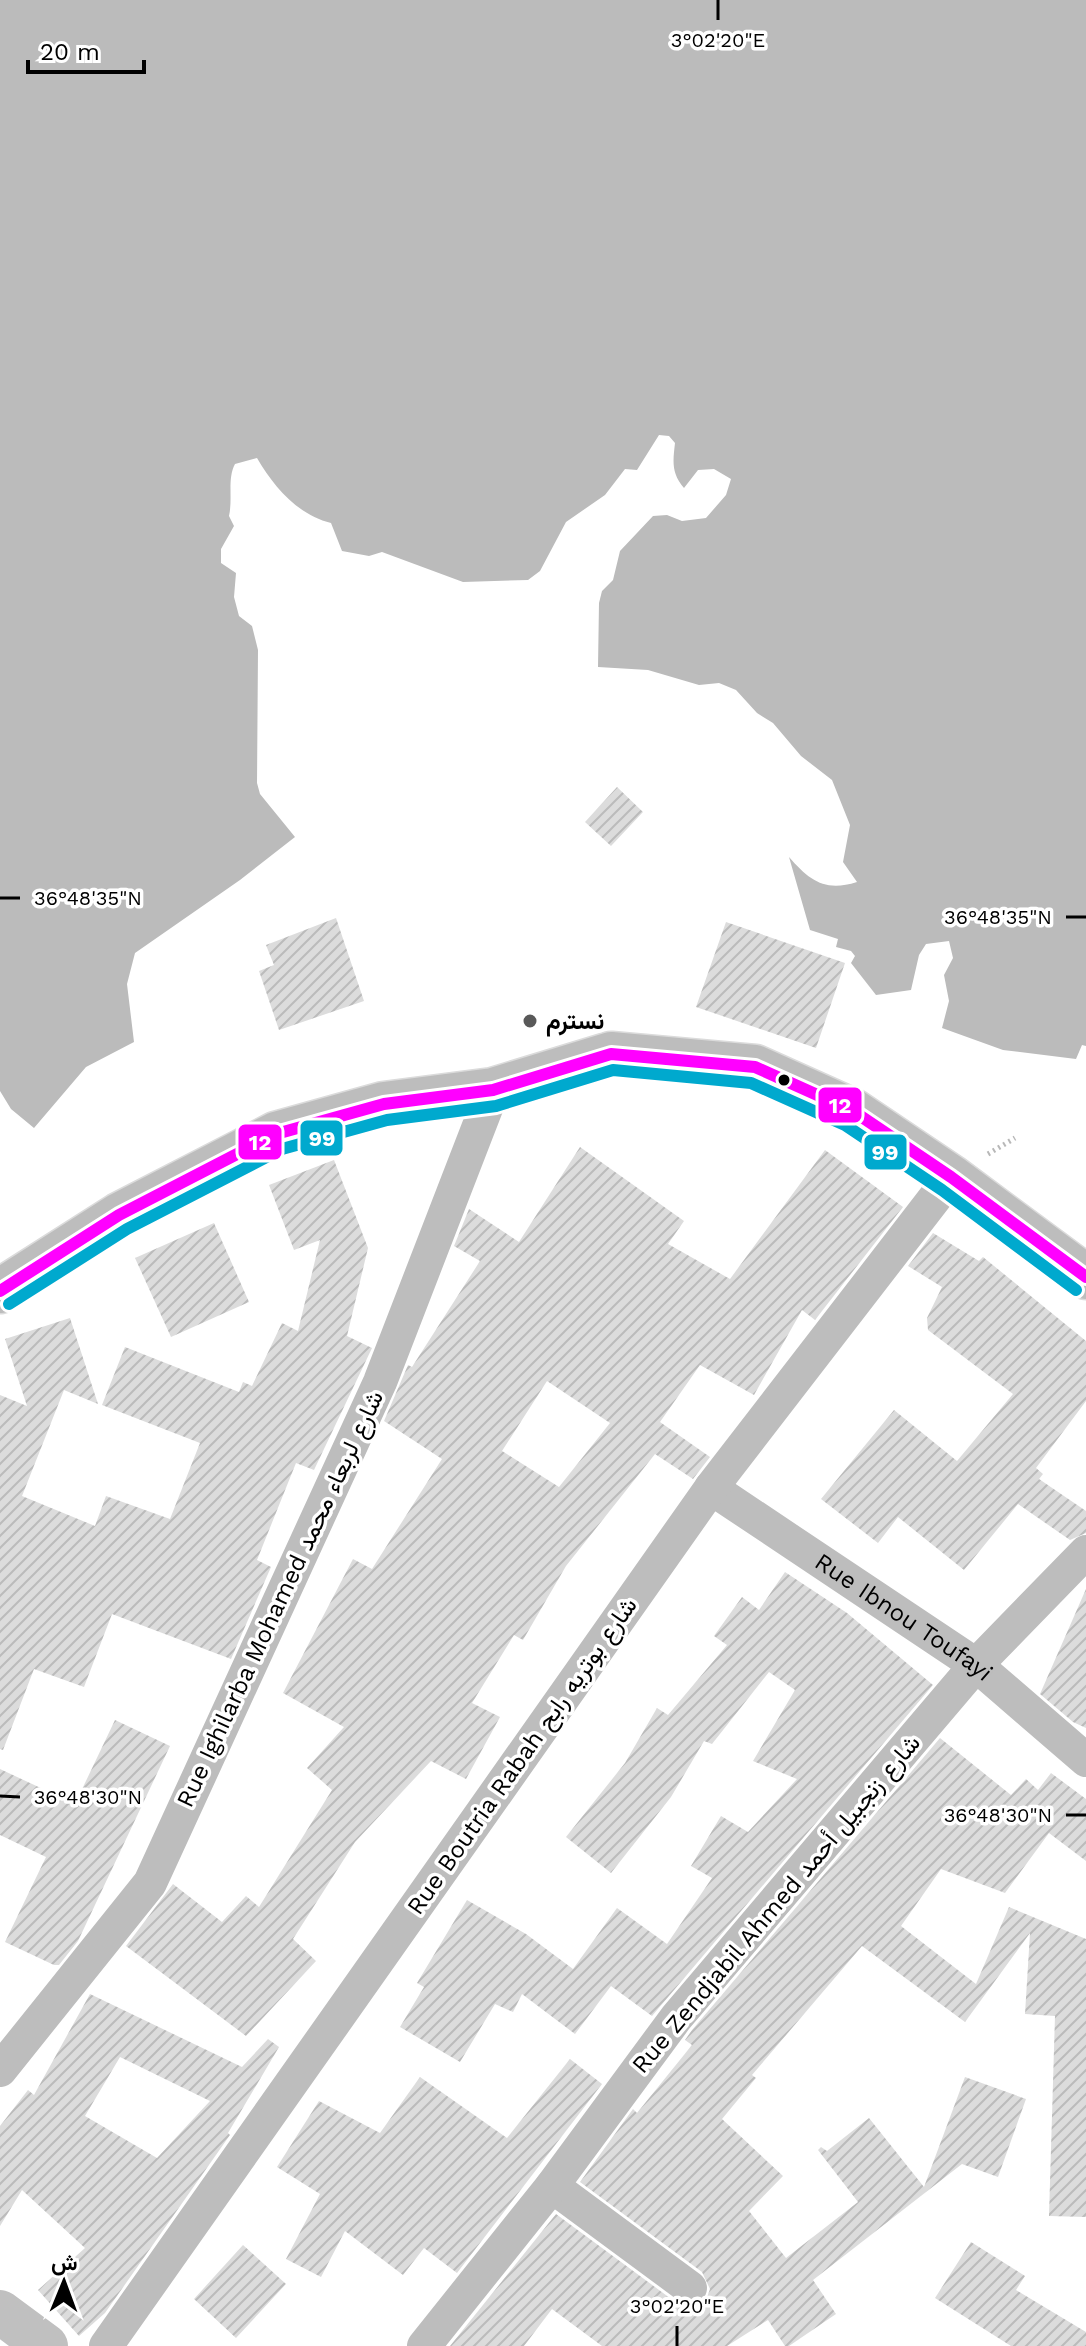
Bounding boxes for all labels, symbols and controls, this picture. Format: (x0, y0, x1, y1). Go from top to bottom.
scale bar (28, 24, 144, 74)
text: 3°02'20"E (671, 28, 765, 52)
text: 20 m (40, 38, 100, 66)
text: 36°48'35"N (34, 886, 142, 910)
text: 36°48'35"N (944, 905, 1052, 929)
place label: نسترم (546, 1007, 604, 1037)
marker: نسترم (521, 1012, 539, 1030)
unlabelled marker (776, 1072, 792, 1088)
line badge: 12 (817, 1086, 863, 1124)
text: 12 (829, 1093, 851, 1118)
line badge: 99 (299, 1119, 344, 1157)
line badge: 12 (237, 1123, 283, 1161)
text: 99 (308, 1126, 336, 1151)
text: 12 (249, 1130, 271, 1155)
line badge: 99 (863, 1133, 908, 1171)
text: 99 (871, 1140, 899, 1165)
street label: Rue Ighilarba Mohamed شارع لربعاء محمد (171, 1386, 391, 1812)
street label: Rue Ibnou Toufayi (810, 1548, 998, 1687)
street label: Rue Boutria Rabah شارع بوتريه رابح (401, 1592, 645, 1922)
street label: Rue Zendjabil Ahmed شارع زنجبيل أحمد (626, 1729, 927, 2080)
text: 36°48'30"N (34, 1785, 142, 1809)
text: 36°48'30"N (944, 1803, 1052, 1827)
north arrow (24, 2242, 104, 2322)
text: ش (51, 2250, 78, 2276)
text: 3°02'20"E (630, 2294, 724, 2318)

